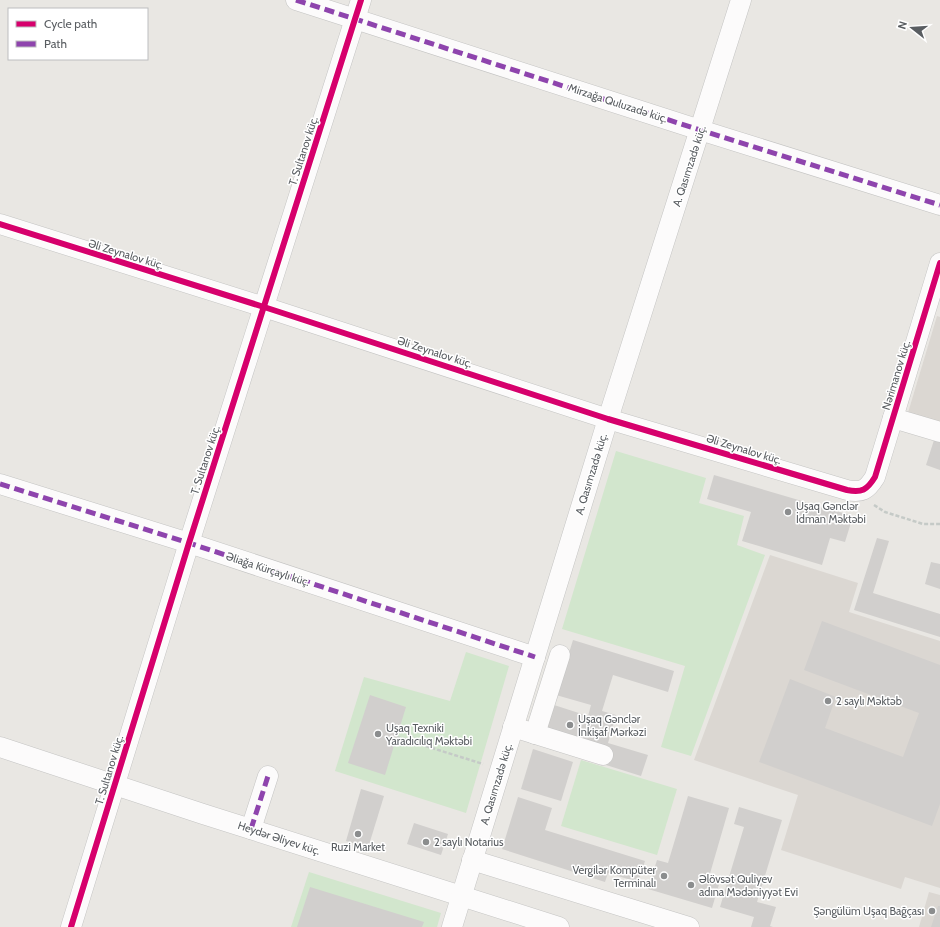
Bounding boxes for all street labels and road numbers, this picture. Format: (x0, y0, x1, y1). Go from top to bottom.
street label: Mirzağa Quluzadə küç. (567, 80, 669, 126)
street label: T. Sultanov küç. (285, 115, 321, 187)
street label: A. Qasımzadə küç. (669, 124, 709, 208)
street label: Əli Zeynalov küç. (87, 236, 165, 272)
street label: Əli Zeynalov küç. (396, 333, 474, 371)
street label: Nərimanov küç. (879, 338, 913, 412)
street label: T. Sultanov küç. (187, 424, 223, 496)
street label: Əli Zeynalov küç. (705, 431, 783, 467)
street label: A. Qasımzadə küç. (572, 432, 610, 516)
street label: Əliağa Kürçaylı küç. (224, 549, 312, 589)
street label: T. Sultanov küç. (92, 734, 126, 806)
street label: A. Qasımzadə küç. (477, 742, 515, 826)
street label: Heydər Əliyev küç. (236, 818, 322, 858)

